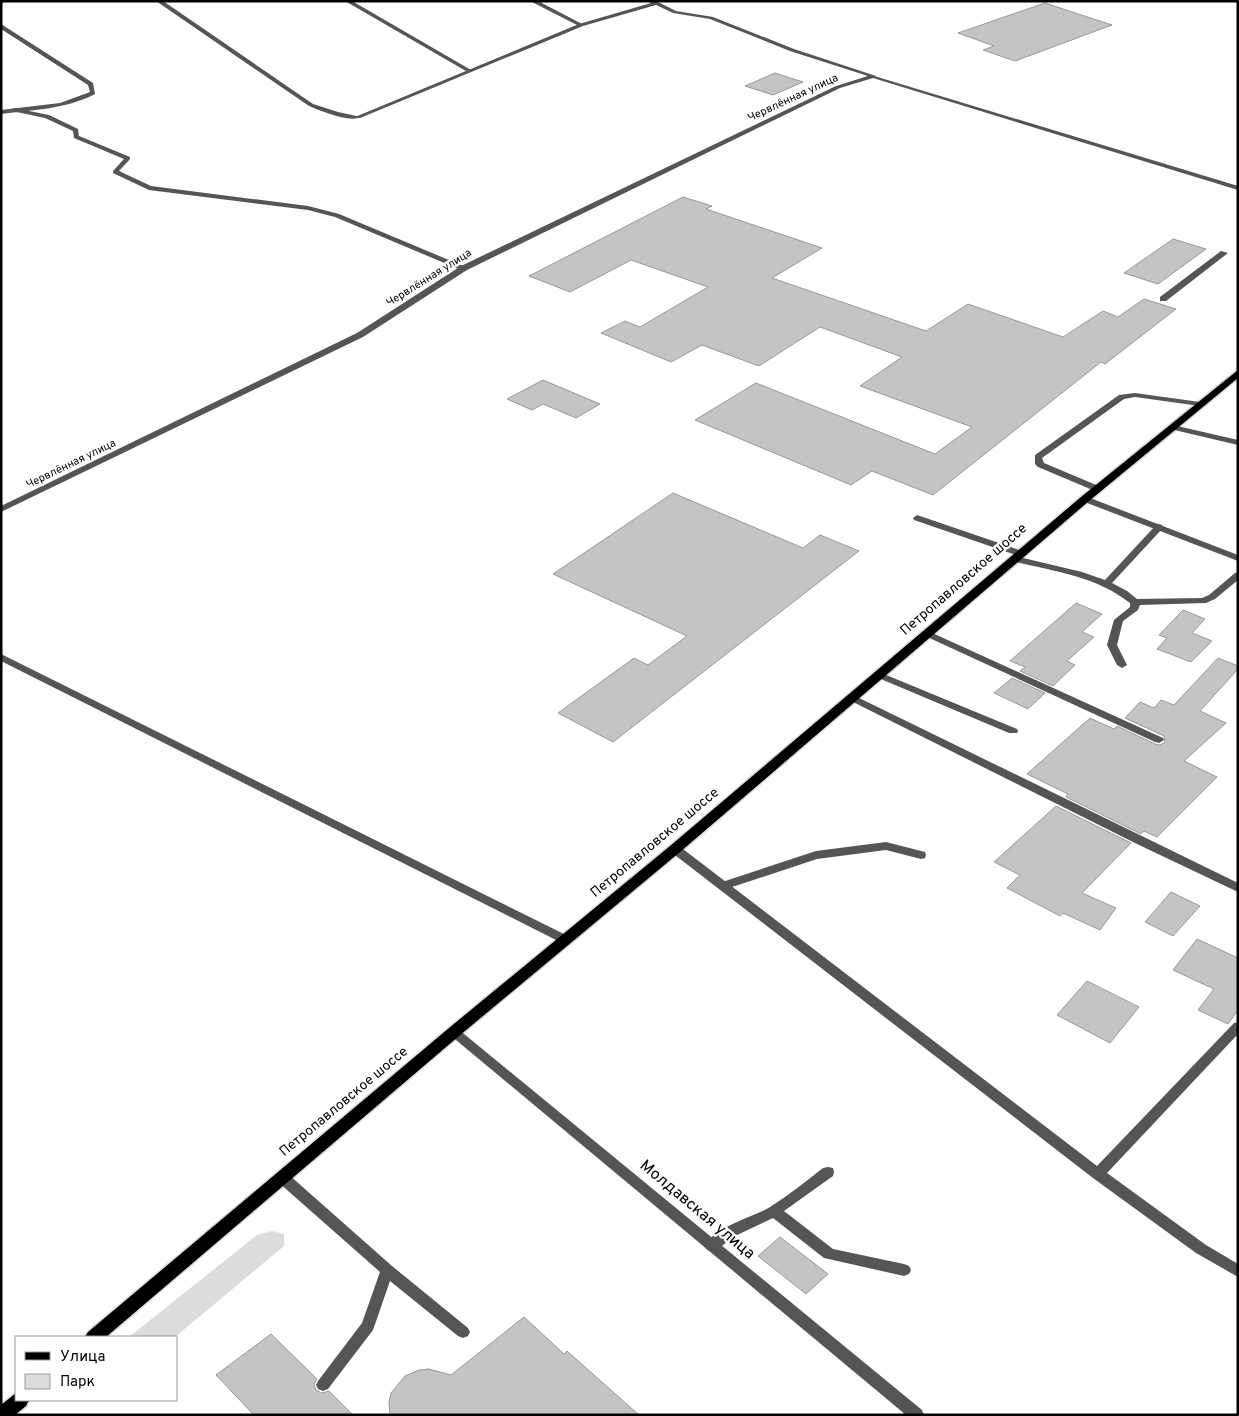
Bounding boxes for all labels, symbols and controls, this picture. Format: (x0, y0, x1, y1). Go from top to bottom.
street label: Червлённая улица (746, 71, 841, 125)
street label: Червлённая улица (384, 246, 475, 310)
street label: Червлённая улица (24, 436, 118, 492)
street label: Петропавловское шоссе (897, 520, 1031, 640)
street label: Петропавловское шоссе (587, 784, 723, 902)
street label: Петропавловское шоссе (276, 1043, 412, 1161)
street label: Молдавская улица (635, 1156, 759, 1264)
legend (15, 1336, 178, 1401)
text: Улица (60, 1348, 105, 1367)
text: Парк (60, 1373, 95, 1392)

